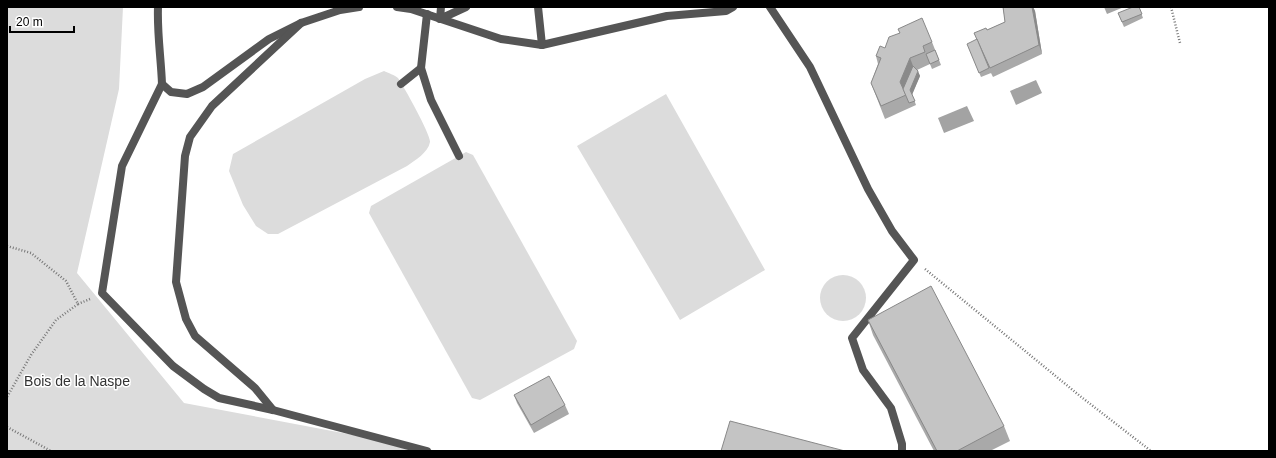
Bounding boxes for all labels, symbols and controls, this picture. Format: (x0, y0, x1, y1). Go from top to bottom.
scale bar (10, 8, 74, 34)
text: 20 m (16, 15, 43, 29)
park label: Bois de la Naspe (24, 373, 130, 389)

